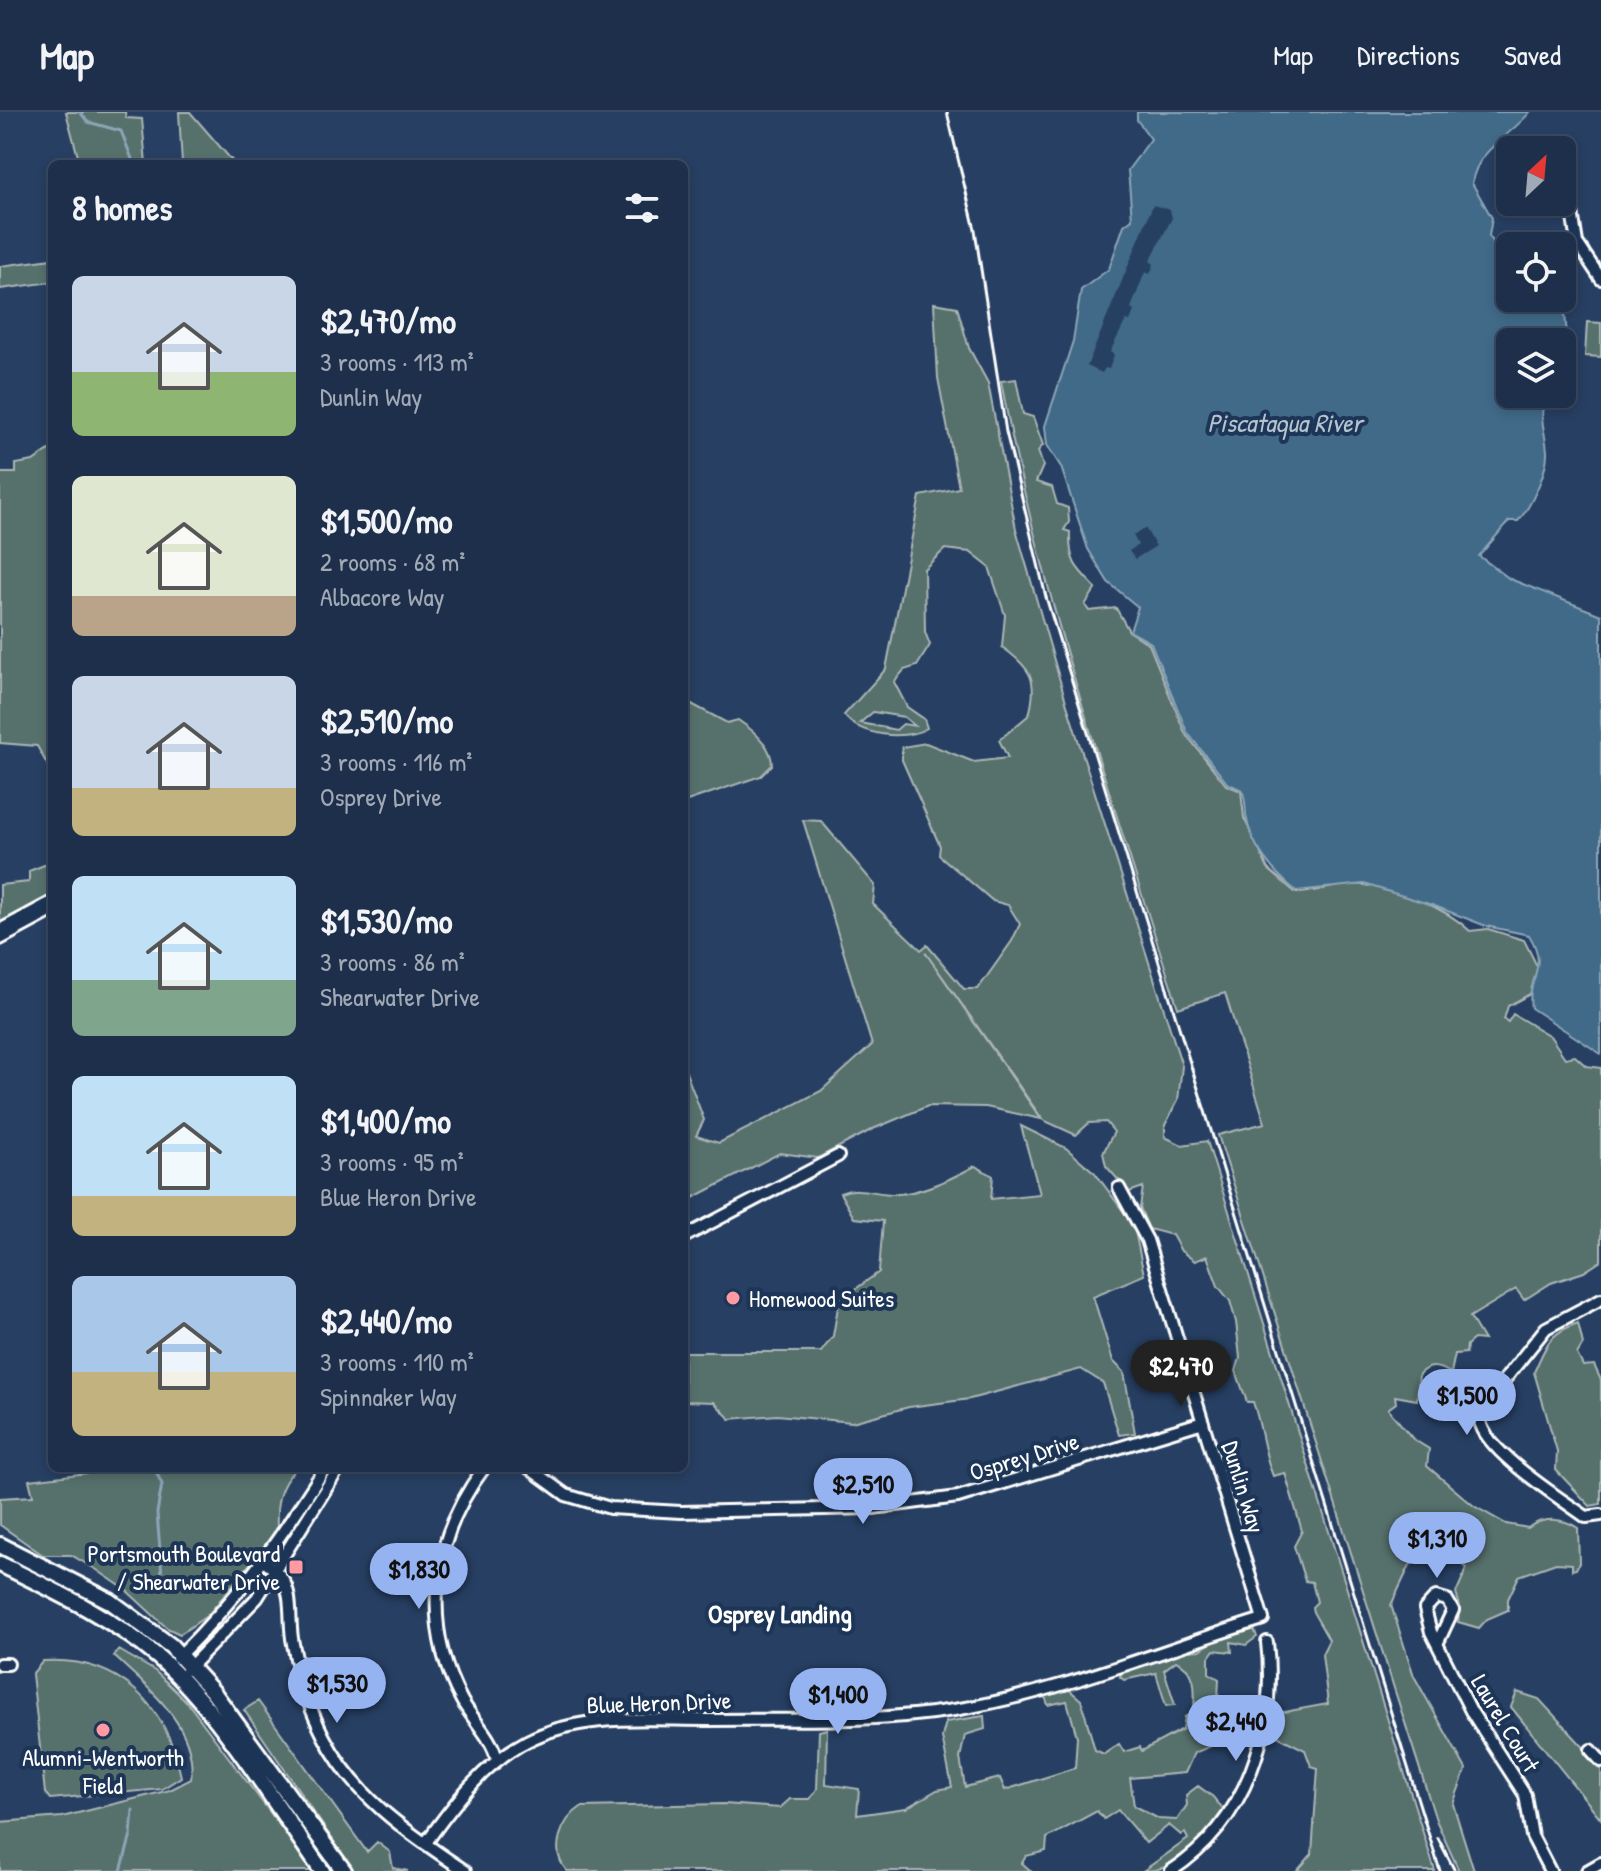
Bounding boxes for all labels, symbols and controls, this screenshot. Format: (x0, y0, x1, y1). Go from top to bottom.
text: Map (40, 29, 94, 81)
text: Map (1273, 36, 1313, 74)
text: Directions (1357, 36, 1460, 74)
text: Saved (1504, 36, 1561, 74)
north arrow (1496, 136, 1576, 216)
map controls (1496, 136, 1576, 408)
text: 8 homes (72, 185, 172, 231)
icon: filters (620, 186, 664, 230)
button: locate (1496, 232, 1576, 312)
text: $2,470/mo (320, 298, 456, 344)
icon: home (136, 308, 232, 404)
button: layers (1496, 328, 1576, 408)
text: 3 rooms · 113 m² (320, 344, 474, 379)
text: Dunlin Way (320, 379, 422, 414)
water label: Piscataqua River (1208, 405, 1365, 441)
text: $1,500/mo (320, 498, 453, 544)
icon: home (136, 508, 232, 604)
text: 2 rooms · 68 m² (320, 544, 465, 579)
text: Albacore Way (320, 579, 445, 614)
text: $2,510/mo (320, 698, 453, 744)
icon: home (136, 708, 232, 804)
text: 3 rooms · 116 m² (320, 744, 472, 779)
text: Osprey Drive (320, 779, 442, 814)
text: $1,530/mo (320, 898, 453, 944)
icon: home (136, 908, 232, 1004)
text: 3 rooms · 86 m² (320, 944, 465, 979)
text: Shearwater Drive (320, 979, 480, 1014)
text: $1,400/mo (320, 1098, 451, 1144)
icon: home (136, 1108, 232, 1204)
text: 3 rooms · 95 m² (320, 1144, 464, 1179)
text: Blue Heron Drive (320, 1179, 477, 1214)
place label: Homewood Suites (749, 1282, 894, 1314)
marker: Homewood Suites (724, 1289, 742, 1307)
text: $2,440/mo (320, 1298, 452, 1344)
icon: home (136, 1308, 232, 1404)
pin: $2,470 (1116, 1340, 1246, 1408)
text: 3 rooms · 110 m² (320, 1344, 474, 1379)
text: $2,470 (1149, 1348, 1213, 1383)
pin: $1,500 (1402, 1369, 1532, 1437)
text: $1,500 (1436, 1377, 1498, 1412)
text: Spinnaker Way (320, 1379, 457, 1414)
street label: Osprey Drive (966, 1424, 1083, 1488)
street label: Dunlin Way (1215, 1437, 1273, 1537)
pin: $2,510 (798, 1458, 928, 1526)
text: $2,510 (832, 1466, 894, 1501)
pin: $1,310 (1372, 1512, 1502, 1580)
text: $1,310 (1407, 1520, 1467, 1555)
place label: Portsmouth Boulevard / Shearwater Drive (88, 1537, 280, 1597)
pin: $1,830 (354, 1543, 484, 1611)
text: $1,830 (388, 1551, 450, 1586)
marker: Portsmouth Boulevard / Shearwater Drive (287, 1558, 305, 1576)
district label: Osprey Landing (708, 1596, 852, 1632)
pin: $1,530 (272, 1657, 402, 1725)
text: $1,530 (306, 1665, 368, 1700)
pin: $1,400 (773, 1668, 903, 1736)
street label: Laurel Court (1464, 1668, 1548, 1778)
text: $1,400 (808, 1676, 868, 1711)
street label: Blue Heron Drive (586, 1683, 732, 1721)
pin: $2,440 (1171, 1695, 1301, 1763)
text: $2,440 (1205, 1703, 1267, 1738)
marker: Alumni-Wentworth Field (94, 1721, 112, 1739)
place label: Alumni-Wentworth Field (22, 1741, 184, 1801)

